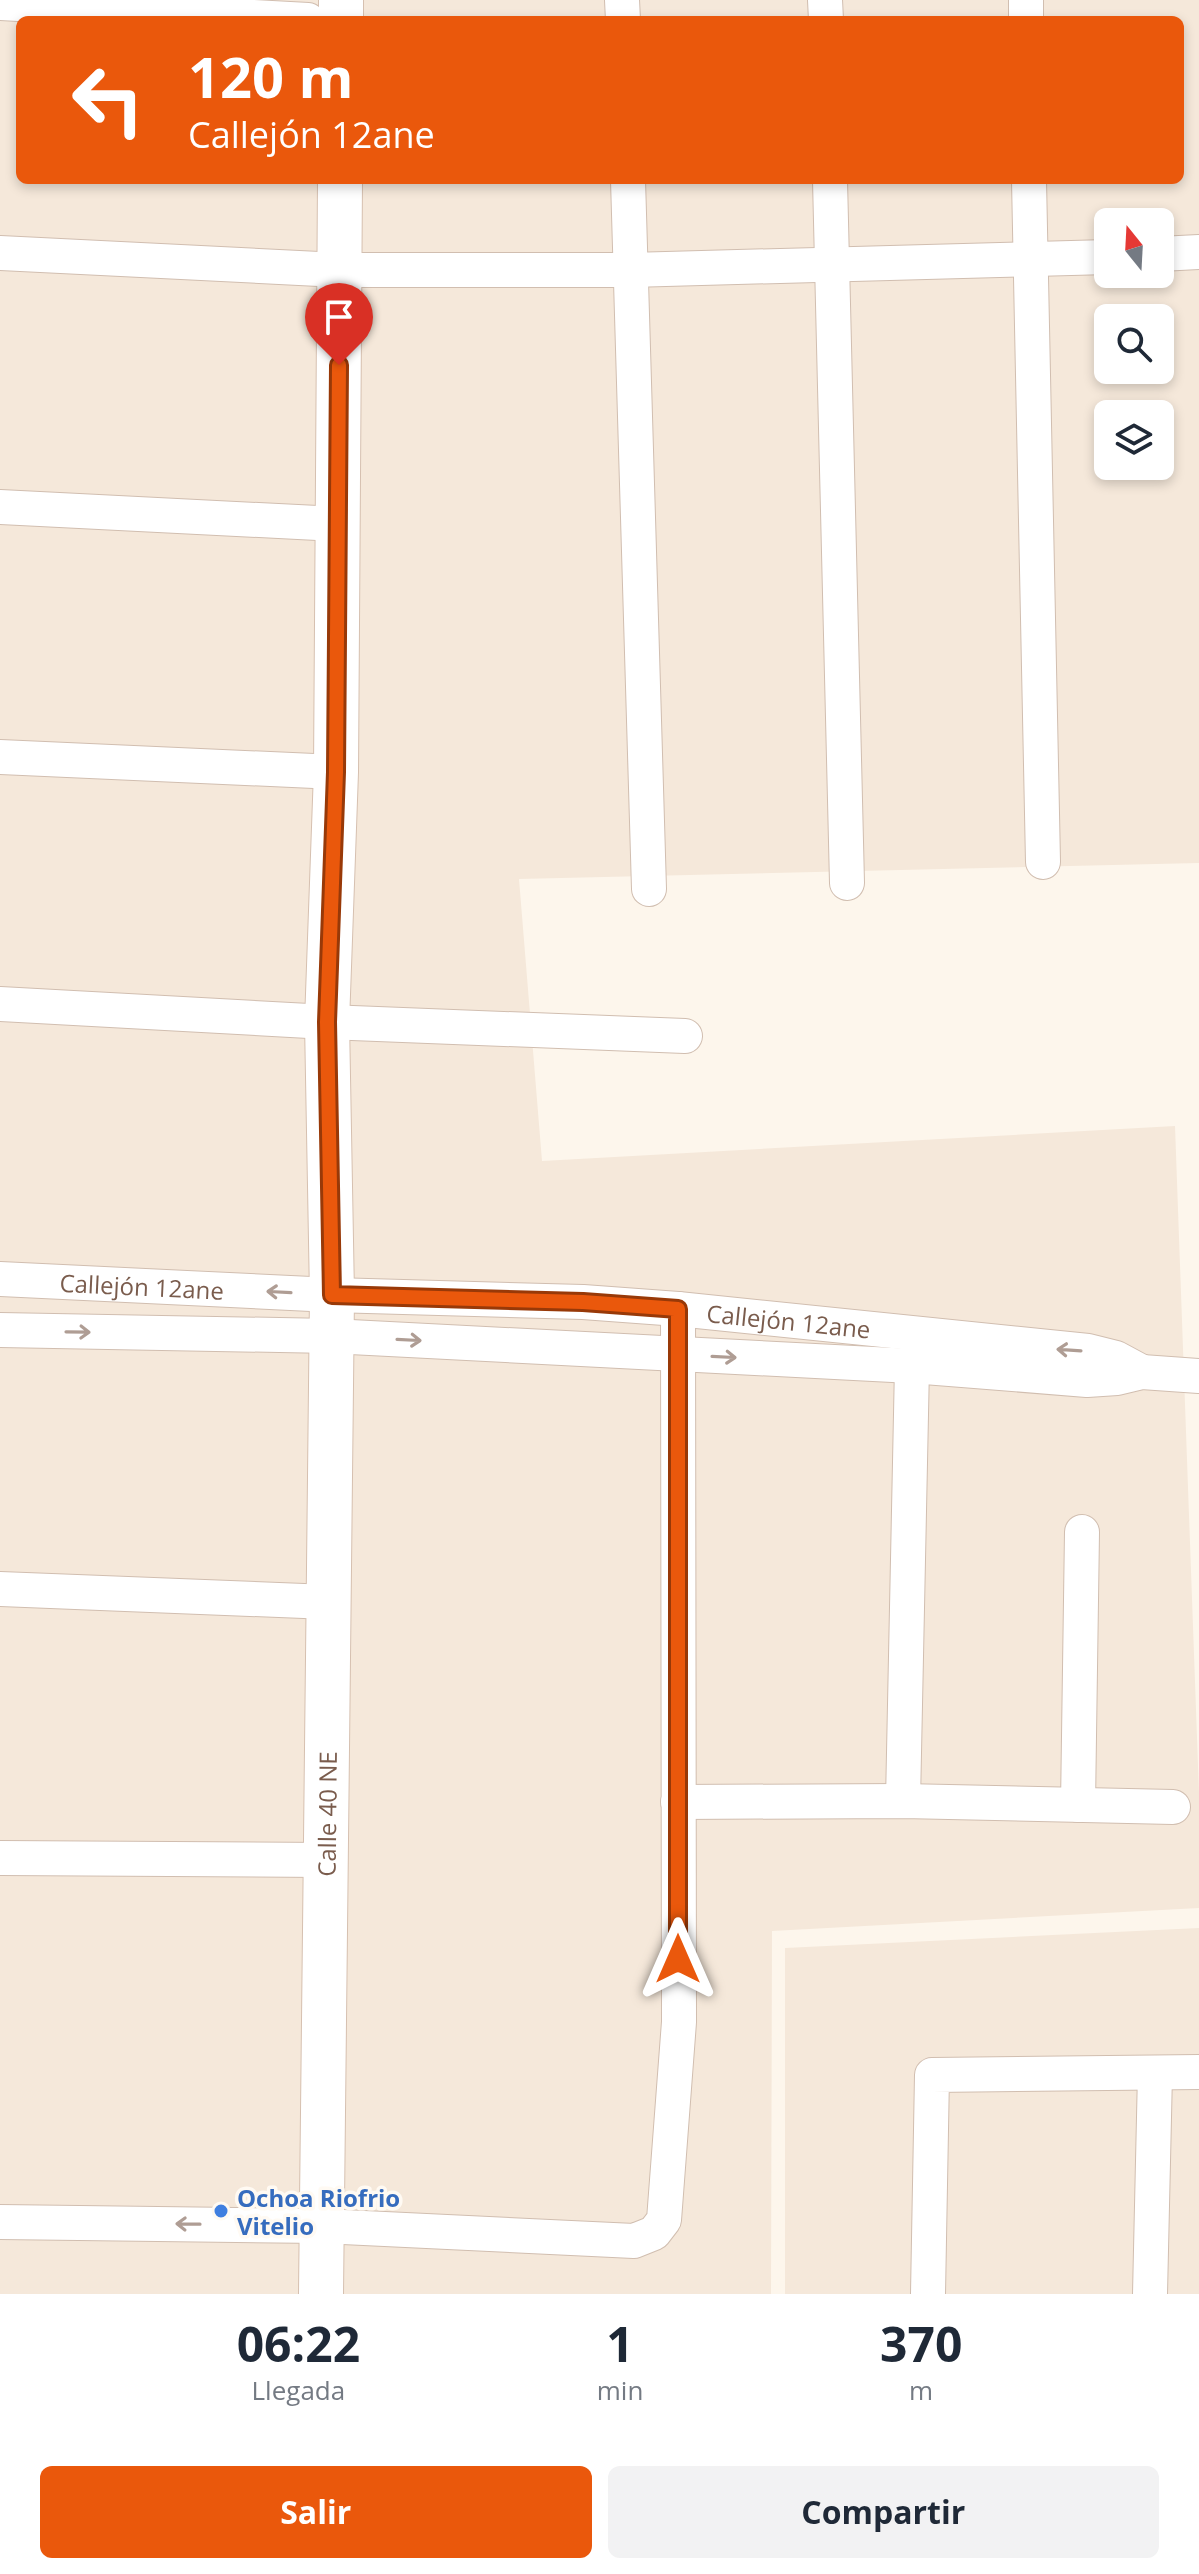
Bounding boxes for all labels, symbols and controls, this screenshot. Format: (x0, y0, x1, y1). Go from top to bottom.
text: 120 m (188, 38, 354, 114)
icon: left (56, 48, 160, 152)
text: Callejón 12ane (188, 110, 435, 159)
north arrow (1094, 208, 1174, 288)
map controls (1094, 208, 1174, 480)
pin (305, 283, 373, 365)
icon: arrive (317, 295, 361, 339)
button: search (1094, 304, 1174, 384)
button: layers (1094, 400, 1174, 480)
street label: Callejón 12ane (59, 1265, 225, 1306)
one-way arrow (266, 1285, 293, 1300)
street label: Callejón 12ane (705, 1296, 872, 1345)
one-way arrow (64, 1324, 91, 1339)
one-way arrow (395, 1332, 422, 1347)
one-way arrow (1056, 1342, 1083, 1357)
one-way arrow (710, 1349, 737, 1364)
street label: Calle 40 NE (309, 1751, 343, 1877)
position arrow (636, 1917, 720, 2001)
place label: Ochoa Riofrio Vitelio (237, 2181, 400, 2242)
marker: Ochoa Riofrio Vitelio (212, 2202, 230, 2220)
one-way arrow (175, 2217, 202, 2232)
text: 06:22 (237, 2311, 360, 2376)
text: 1 (606, 2311, 634, 2376)
text: 370 (880, 2311, 962, 2376)
text: Llegada (252, 2372, 345, 2408)
text: min (597, 2372, 643, 2408)
text: m (909, 2372, 933, 2408)
button: Salir (40, 2466, 592, 2558)
button: Compartir (608, 2466, 1159, 2558)

